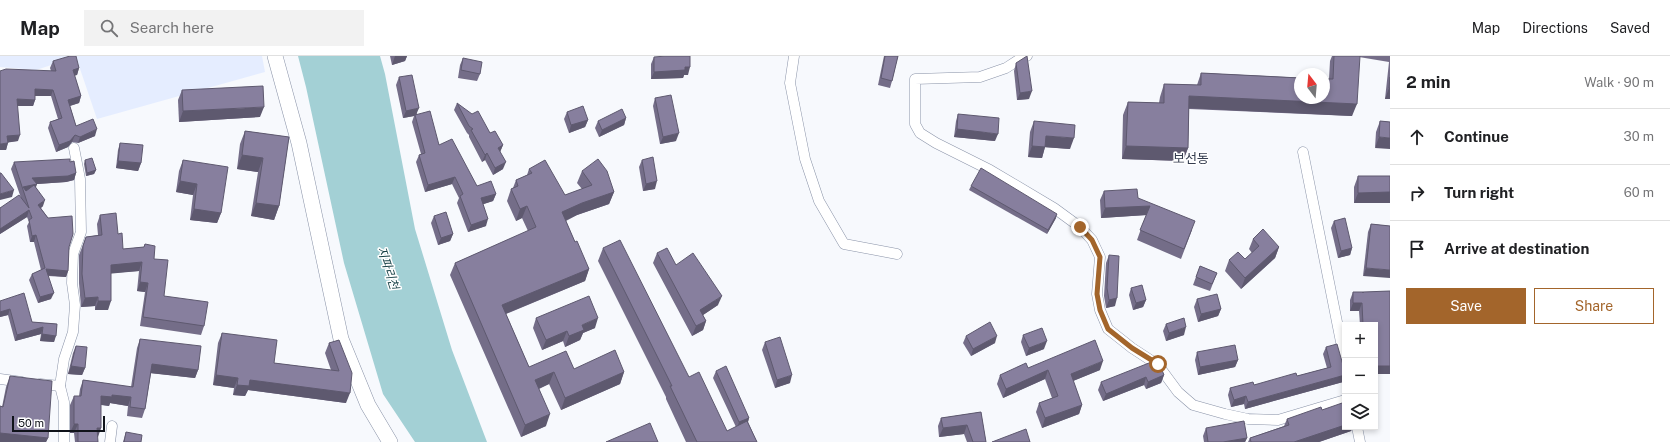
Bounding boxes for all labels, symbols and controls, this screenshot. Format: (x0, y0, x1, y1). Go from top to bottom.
search box (84, 10, 364, 46)
text: Map (20, 17, 60, 39)
icon: search (98, 17, 120, 39)
text: Search here (130, 19, 214, 36)
text: Map (1472, 20, 1500, 36)
text: Directions (1522, 20, 1588, 36)
text: Saved (1610, 20, 1650, 36)
north arrow (1294, 68, 1330, 104)
text: 2 min (1406, 72, 1451, 92)
text: Walk · 90 m (1584, 75, 1654, 90)
icon: ahead (1406, 126, 1428, 148)
text: Continue (1444, 128, 1509, 145)
text: 30 m (1624, 129, 1654, 144)
district label: 보선동 (1173, 151, 1209, 166)
icon: right (1406, 182, 1428, 204)
text: Turn right (1444, 184, 1514, 201)
text: 60 m (1624, 185, 1654, 200)
route end (1071, 218, 1089, 236)
icon: arrive (1406, 238, 1428, 260)
text: Arrive at destination (1444, 240, 1589, 257)
water label: 지파리천 (375, 245, 402, 293)
button: Save (1406, 288, 1526, 324)
button: Share (1534, 288, 1654, 324)
map controls (1342, 322, 1378, 430)
button: + (1342, 322, 1378, 358)
route start (1149, 355, 1167, 373)
button: − (1342, 358, 1378, 394)
button: layers (1342, 394, 1378, 430)
scale bar (12, 414, 105, 433)
text: 50 m (18, 417, 44, 429)

